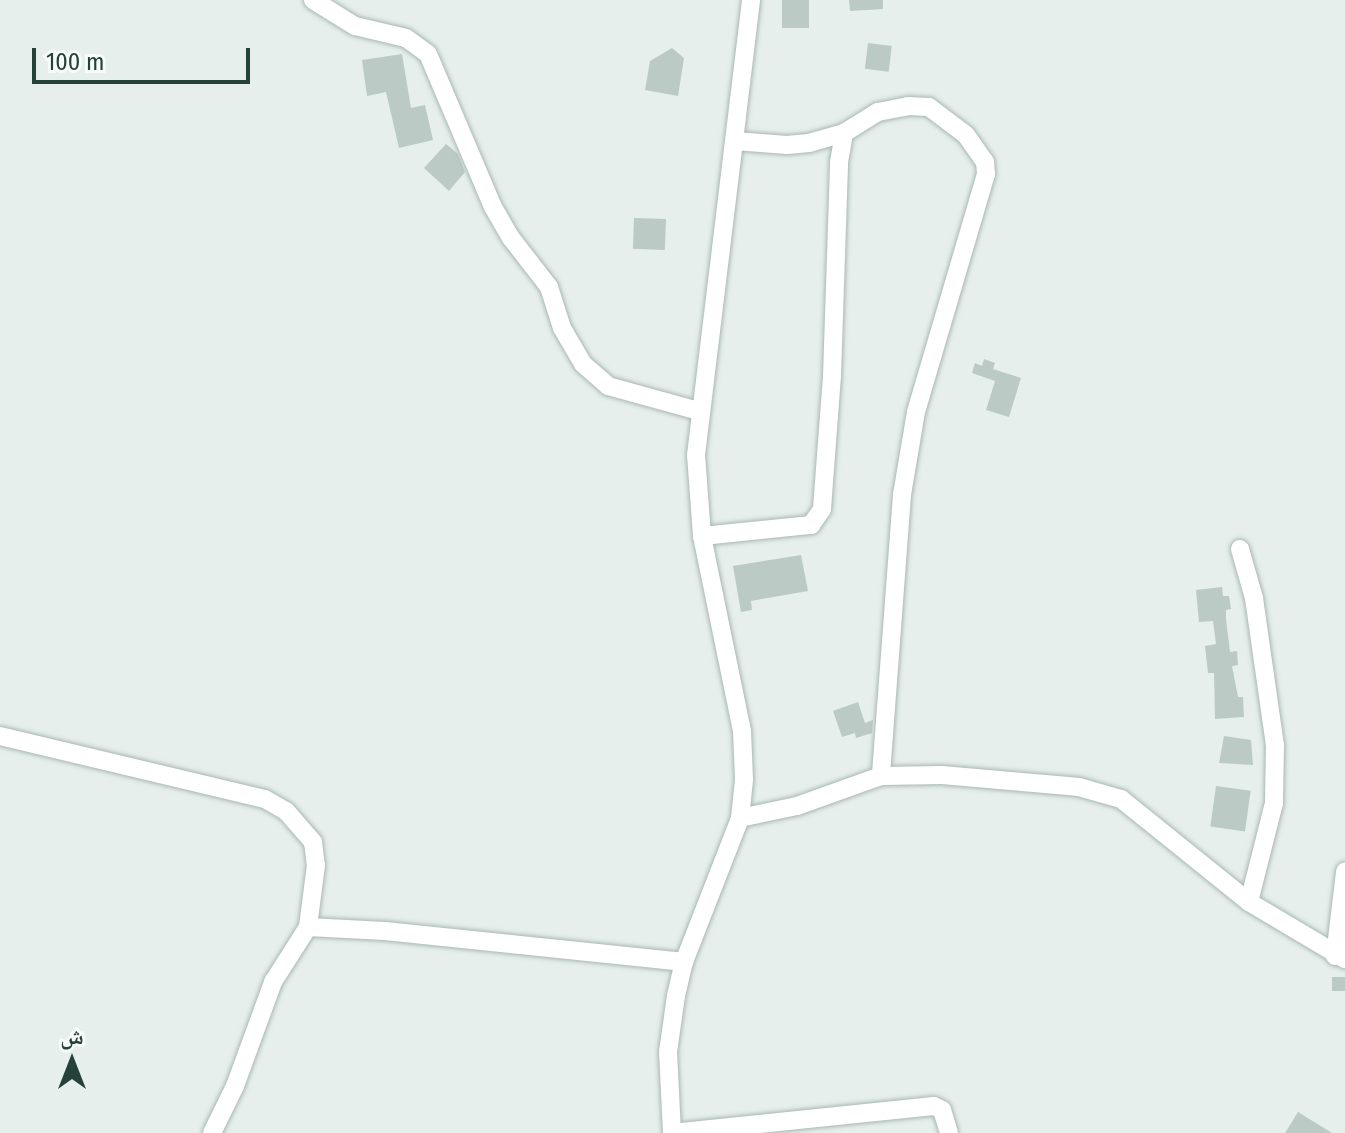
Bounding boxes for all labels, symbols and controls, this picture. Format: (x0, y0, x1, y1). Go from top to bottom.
scale bar (36, 32, 254, 82)
text: 100 m (46, 48, 104, 76)
north arrow (32, 1021, 112, 1101)
text: ش (60, 1023, 84, 1050)

